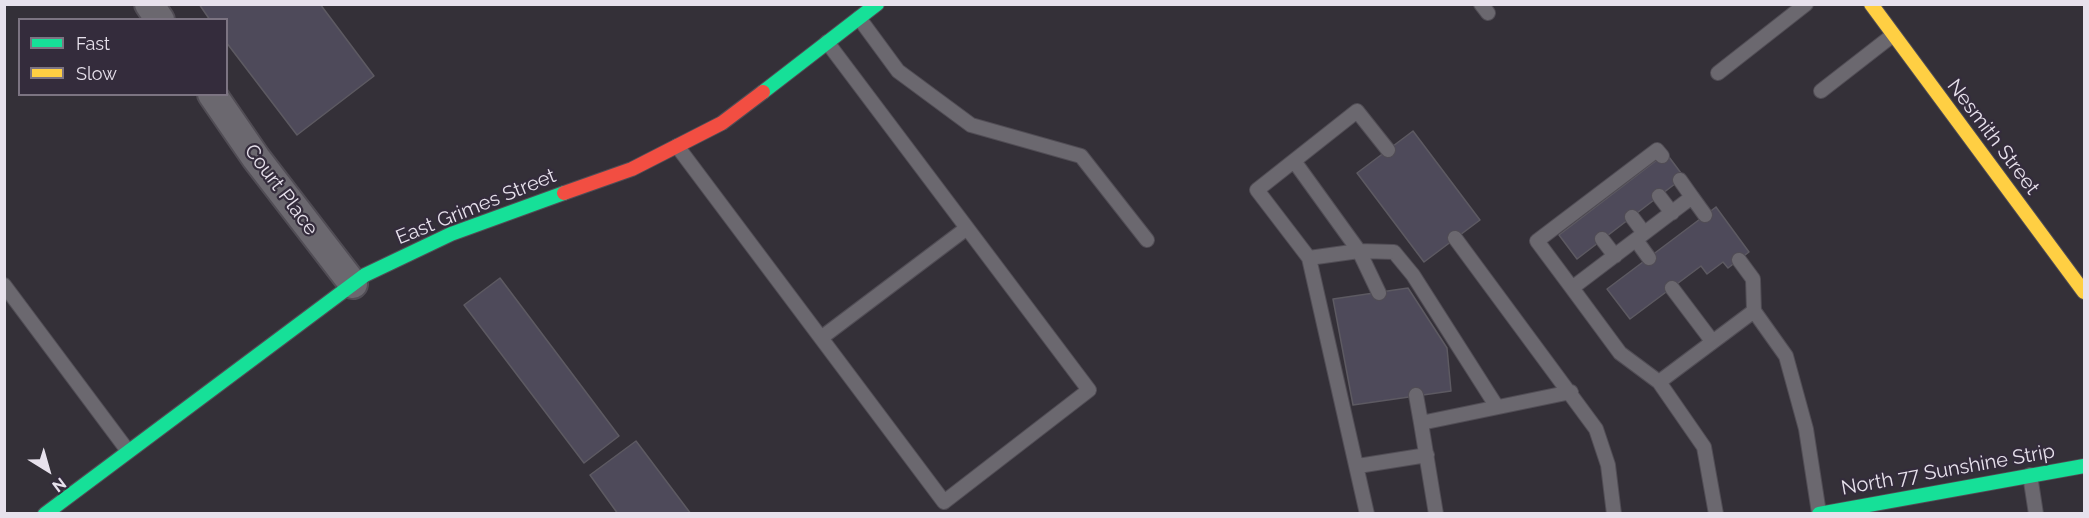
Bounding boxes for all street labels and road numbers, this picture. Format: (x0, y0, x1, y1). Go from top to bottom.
street label: Nesmith Street (1942, 75, 2044, 199)
street label: Court Place (239, 140, 323, 240)
street label: East Grimes Street (392, 164, 560, 250)
street label: North 77 Sunshine Strip (1839, 439, 2057, 501)

